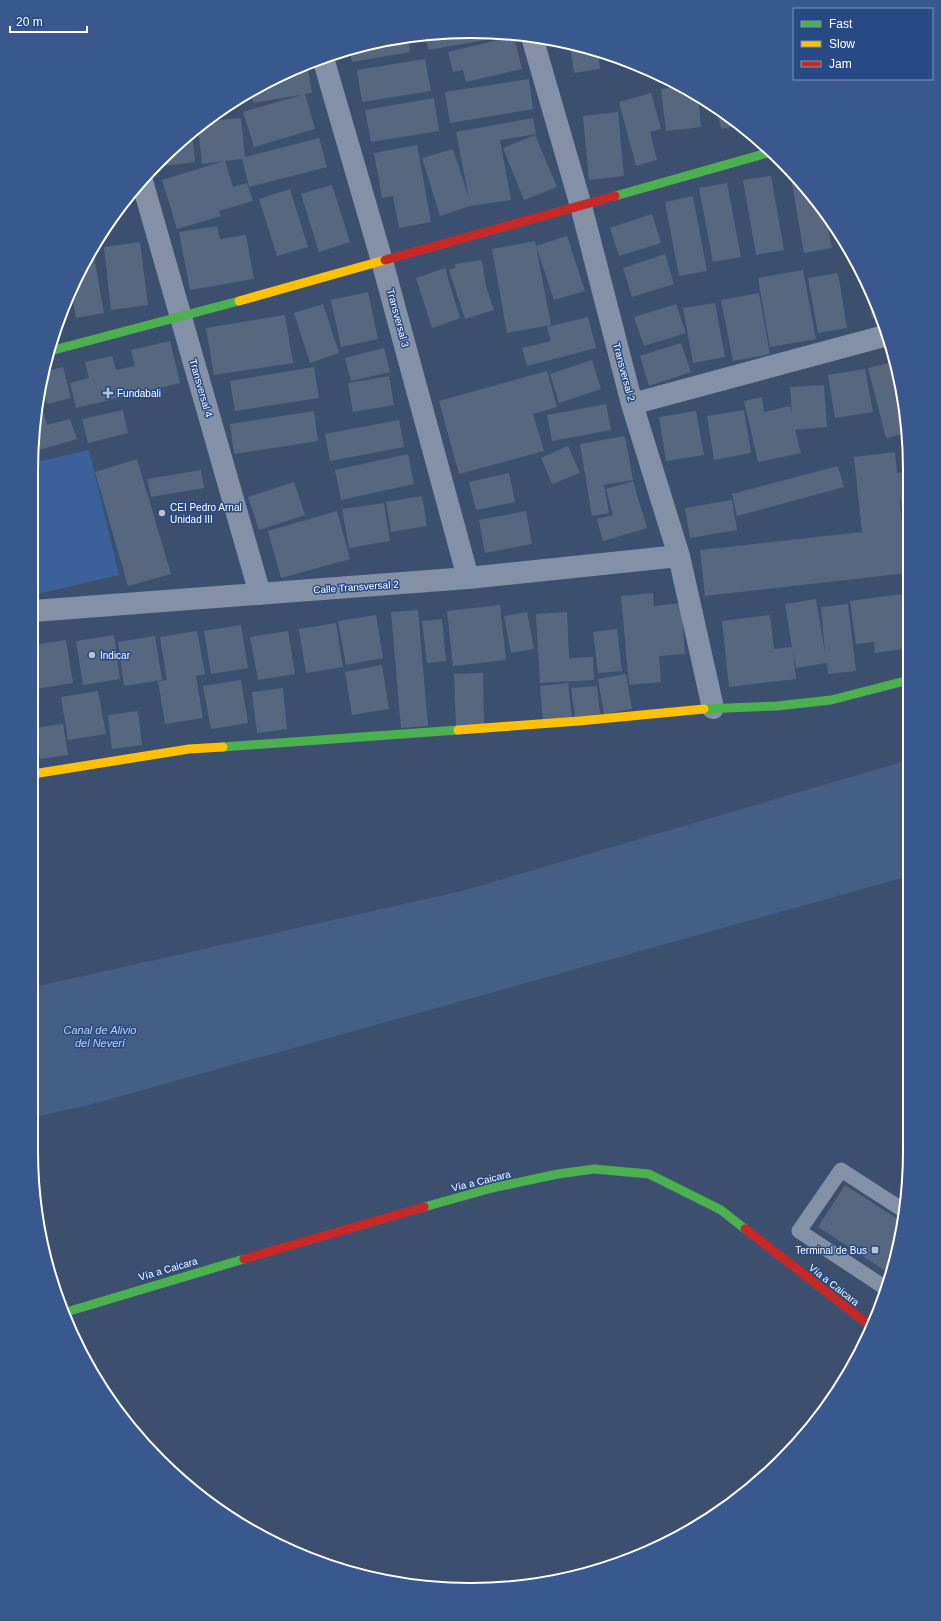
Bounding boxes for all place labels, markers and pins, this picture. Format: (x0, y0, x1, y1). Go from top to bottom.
marker: Fundabali (102, 387, 114, 399)
place label: Fundabali (117, 388, 161, 399)
place label: CEI Pedro Arnal Unidad III (170, 502, 242, 525)
marker: CEI Pedro Arnal Unidad III (157, 508, 167, 518)
marker: Indicar (87, 650, 97, 660)
place label: Indicar (100, 650, 131, 661)
place label: Terminal de Bus (795, 1245, 867, 1256)
marker: Terminal de Bus (870, 1245, 880, 1255)

